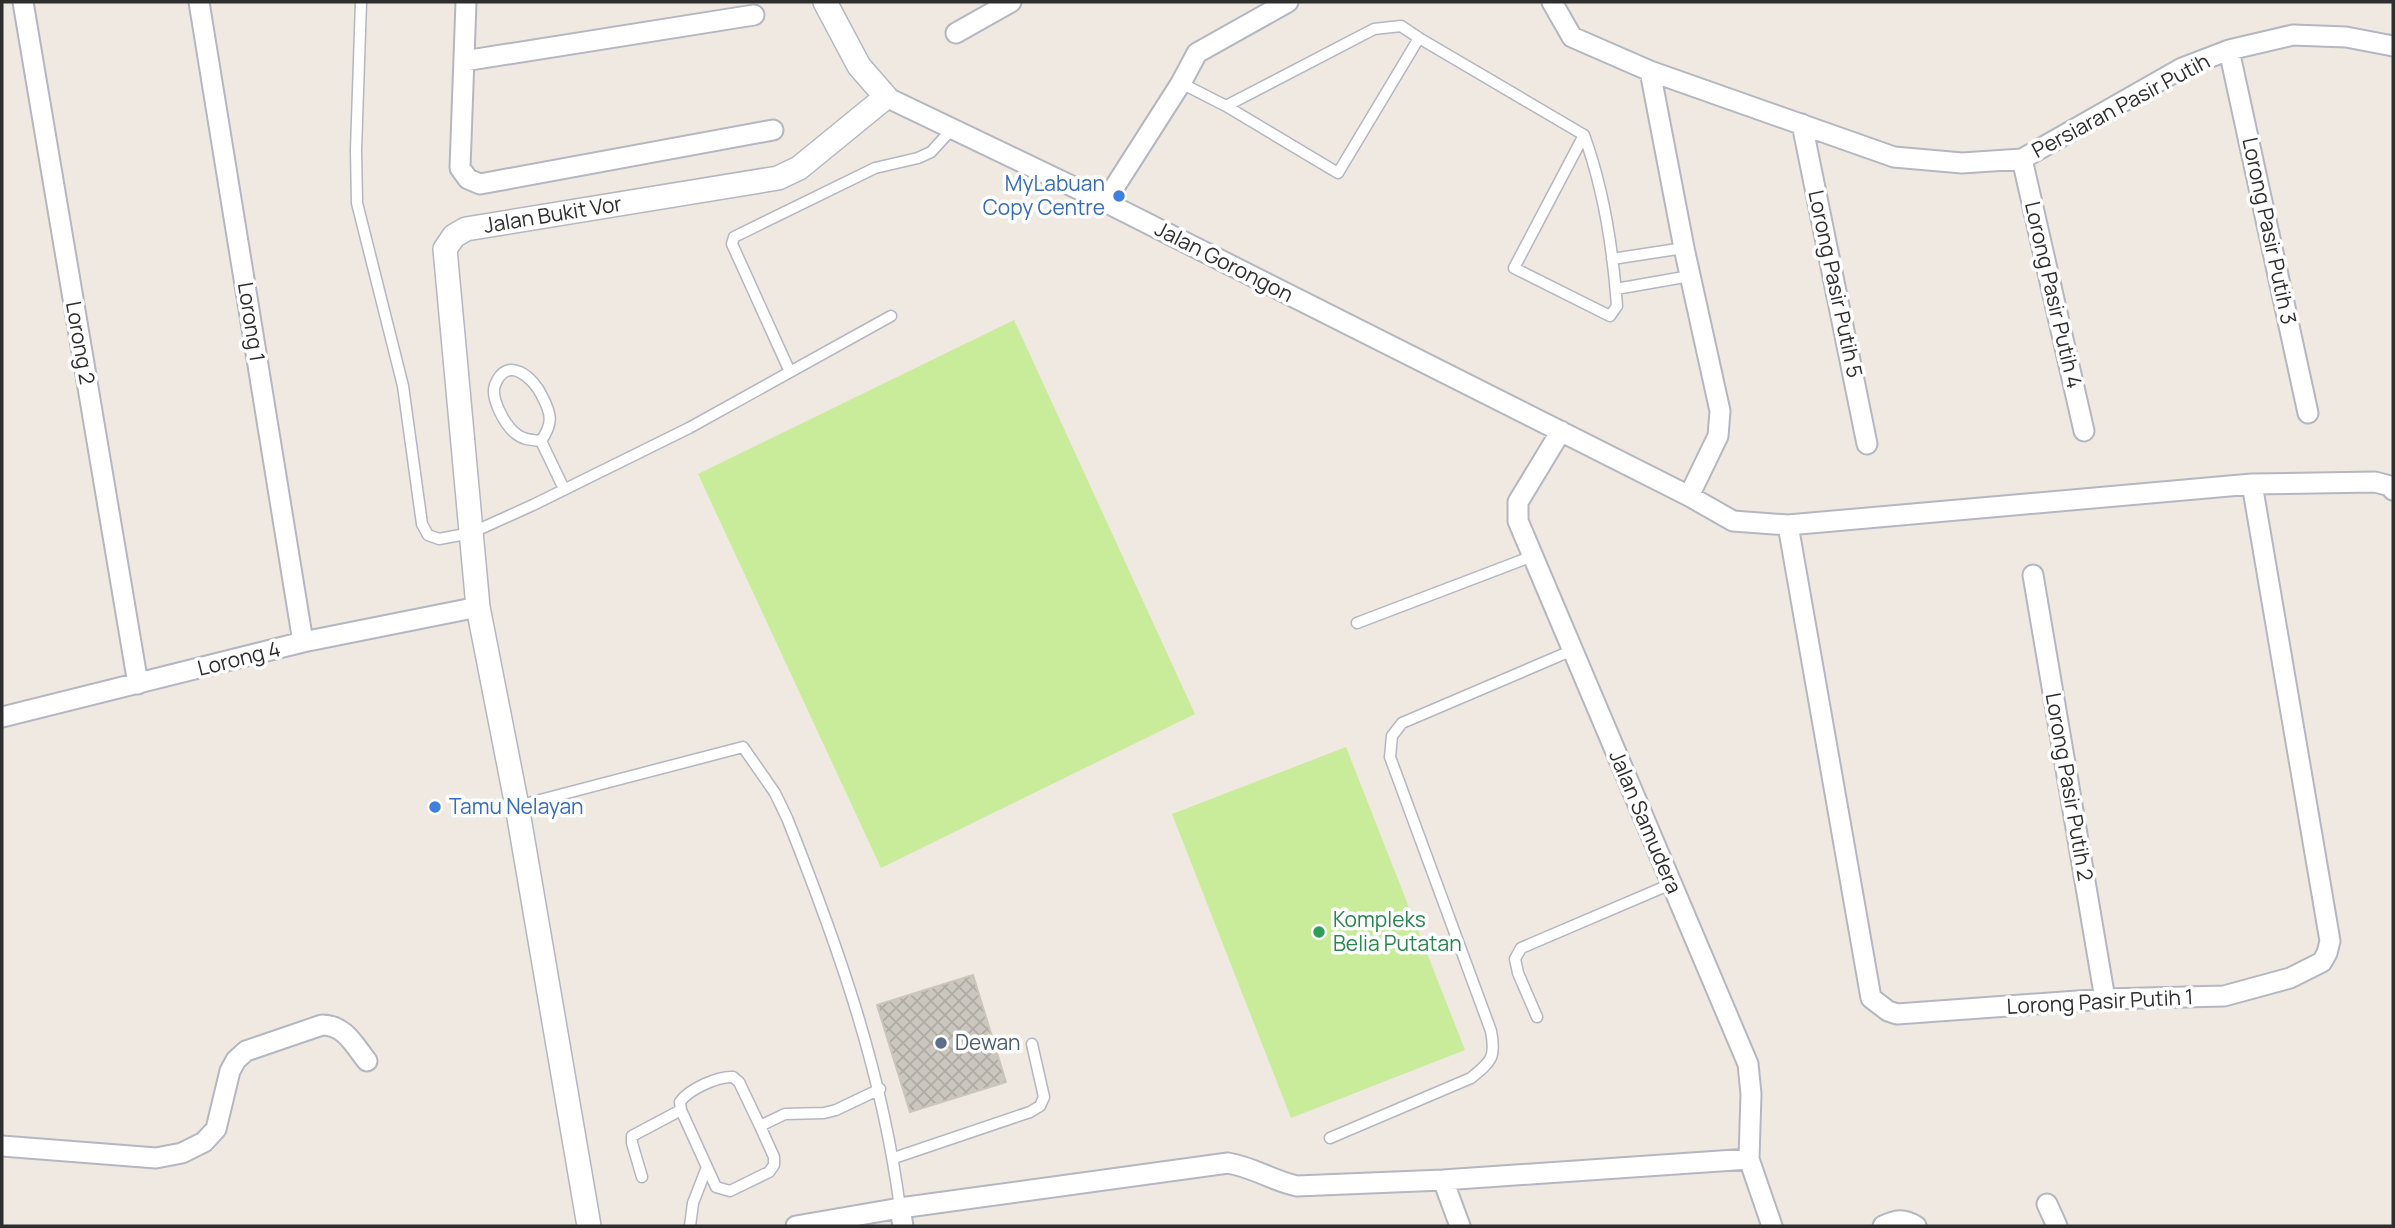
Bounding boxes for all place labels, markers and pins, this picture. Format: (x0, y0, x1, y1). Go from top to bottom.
place label: MyLabuan Copy Centre (983, 169, 1105, 221)
marker: MyLabuan Copy Centre (1111, 188, 1127, 204)
place label: Tamu Nelayan (449, 792, 584, 820)
marker: Tamu Nelayan (427, 799, 443, 815)
place label: Kompleks Belia Putatan (1333, 905, 1462, 957)
marker: Kompleks Belia Putatan (1311, 924, 1327, 940)
place label: Dewan (955, 1028, 1021, 1056)
marker: Dewan (933, 1035, 949, 1051)

